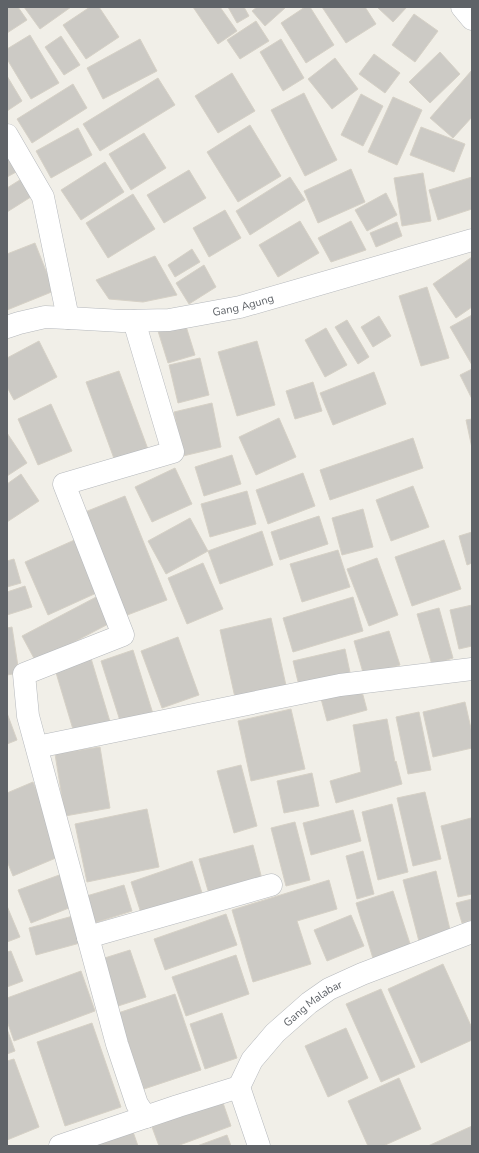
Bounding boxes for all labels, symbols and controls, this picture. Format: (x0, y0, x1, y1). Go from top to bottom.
street label: Gang Agung (211, 290, 275, 319)
street label: Gang Malabar (280, 977, 344, 1030)

